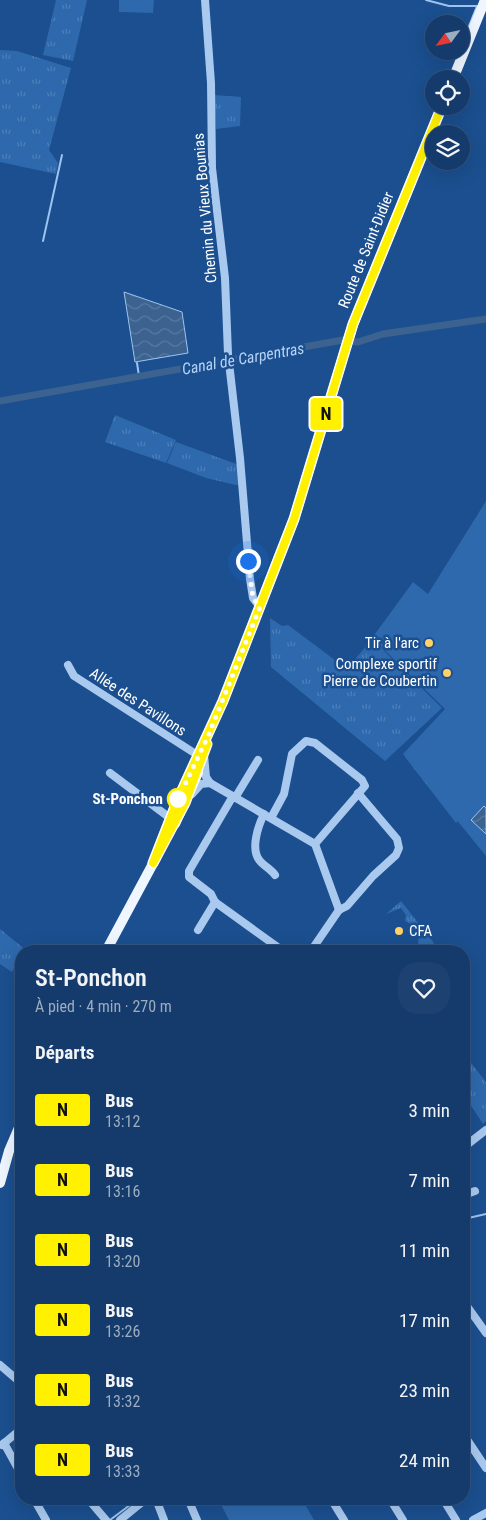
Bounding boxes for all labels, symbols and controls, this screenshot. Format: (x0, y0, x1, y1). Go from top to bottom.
north arrow (425, 15, 470, 60)
map controls (425, 15, 470, 170)
button: locate (425, 70, 470, 115)
button: layers (425, 125, 470, 170)
street label: Chemin du Vieux Bounias (189, 132, 221, 284)
street label: Route de Saint-Didier (334, 189, 398, 311)
water label: Canal de Carpentras (180, 338, 306, 379)
line badge: N (310, 398, 342, 430)
text: N (320, 403, 332, 424)
your location (236, 549, 261, 574)
place label: Tir à l'arc (365, 634, 419, 652)
marker: Tir à l'arc (423, 637, 435, 649)
place label: Complexe sportif Pierre de Coubertin (323, 655, 437, 690)
street label: Allée des Pavillons (86, 664, 190, 740)
marker: Complexe sportif Pierre de Coubertin (441, 667, 453, 679)
marker: St-Ponchon (167, 788, 189, 810)
place label: St-Ponchon (92, 790, 163, 808)
place label: CFA (409, 922, 432, 940)
marker: CFA (393, 925, 405, 937)
button: heart (398, 962, 450, 1014)
text: St-Ponchon (35, 964, 147, 992)
text: À pied · 4 min · 270 m (35, 997, 172, 1016)
text: Départs (35, 1041, 94, 1064)
text: Bus (105, 1089, 134, 1112)
text: N (57, 1099, 68, 1120)
text: 3 min (408, 1099, 450, 1122)
text: 13:12 (105, 1112, 140, 1131)
text: Bus (105, 1159, 134, 1182)
text: N (57, 1169, 68, 1190)
text: 7 min (408, 1169, 450, 1192)
text: 13:16 (105, 1182, 140, 1201)
text: Bus (105, 1229, 134, 1252)
text: N (57, 1239, 68, 1260)
text: 11 min (399, 1239, 450, 1262)
text: 13:20 (105, 1252, 140, 1271)
text: Bus (105, 1299, 134, 1322)
text: N (57, 1309, 68, 1330)
text: 17 min (399, 1309, 450, 1332)
text: 13:26 (105, 1322, 140, 1341)
text: Bus (105, 1369, 134, 1392)
text: N (57, 1379, 68, 1400)
text: 23 min (399, 1379, 450, 1402)
text: 13:32 (105, 1392, 140, 1411)
text: Bus (105, 1439, 134, 1462)
text: N (57, 1449, 68, 1470)
text: 24 min (399, 1449, 450, 1472)
text: 13:33 (105, 1462, 140, 1481)

